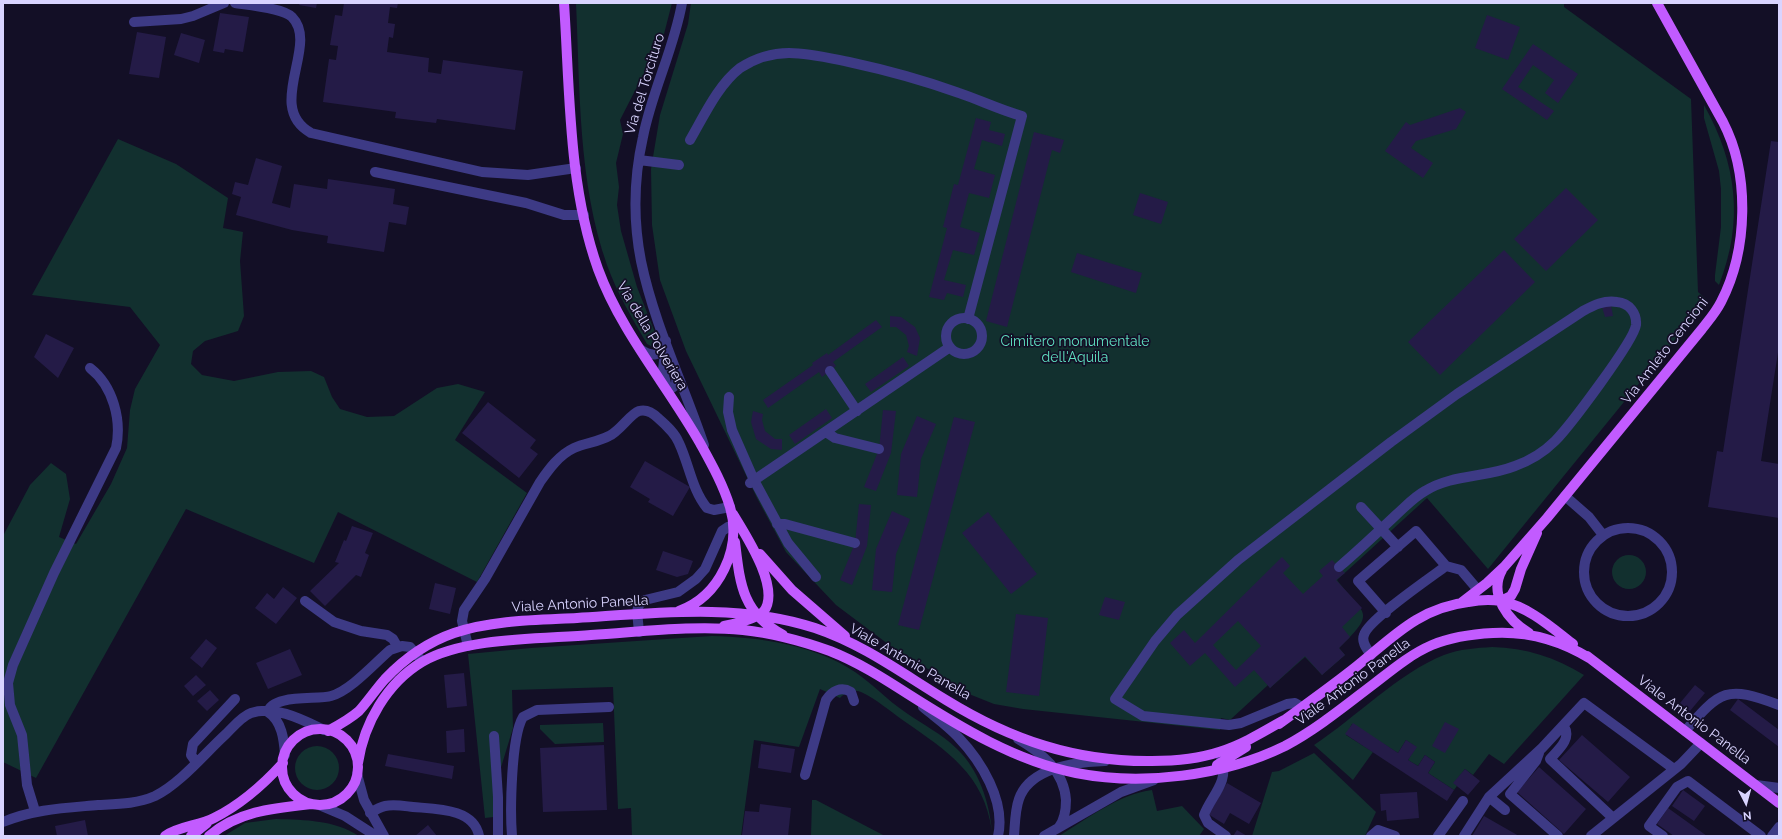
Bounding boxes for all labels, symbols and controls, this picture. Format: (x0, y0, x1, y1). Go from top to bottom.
street label: Via del Torcituro (622, 31, 668, 137)
street label: Via della Polveriera (613, 278, 691, 394)
street label: Via Amleto Cencioni (1618, 294, 1712, 408)
park label: Cimitero monumentale dell'Aquila (1000, 334, 1150, 366)
street label: Viale Antonio Panella (511, 592, 649, 616)
street label: Viale Antonio Panella (846, 620, 974, 704)
street label: Viale Antonio Panella (1293, 635, 1413, 729)
street label: Viale Antonio Panella (1634, 672, 1754, 768)
north arrow (1726, 783, 1766, 823)
text: N (1742, 809, 1752, 822)

